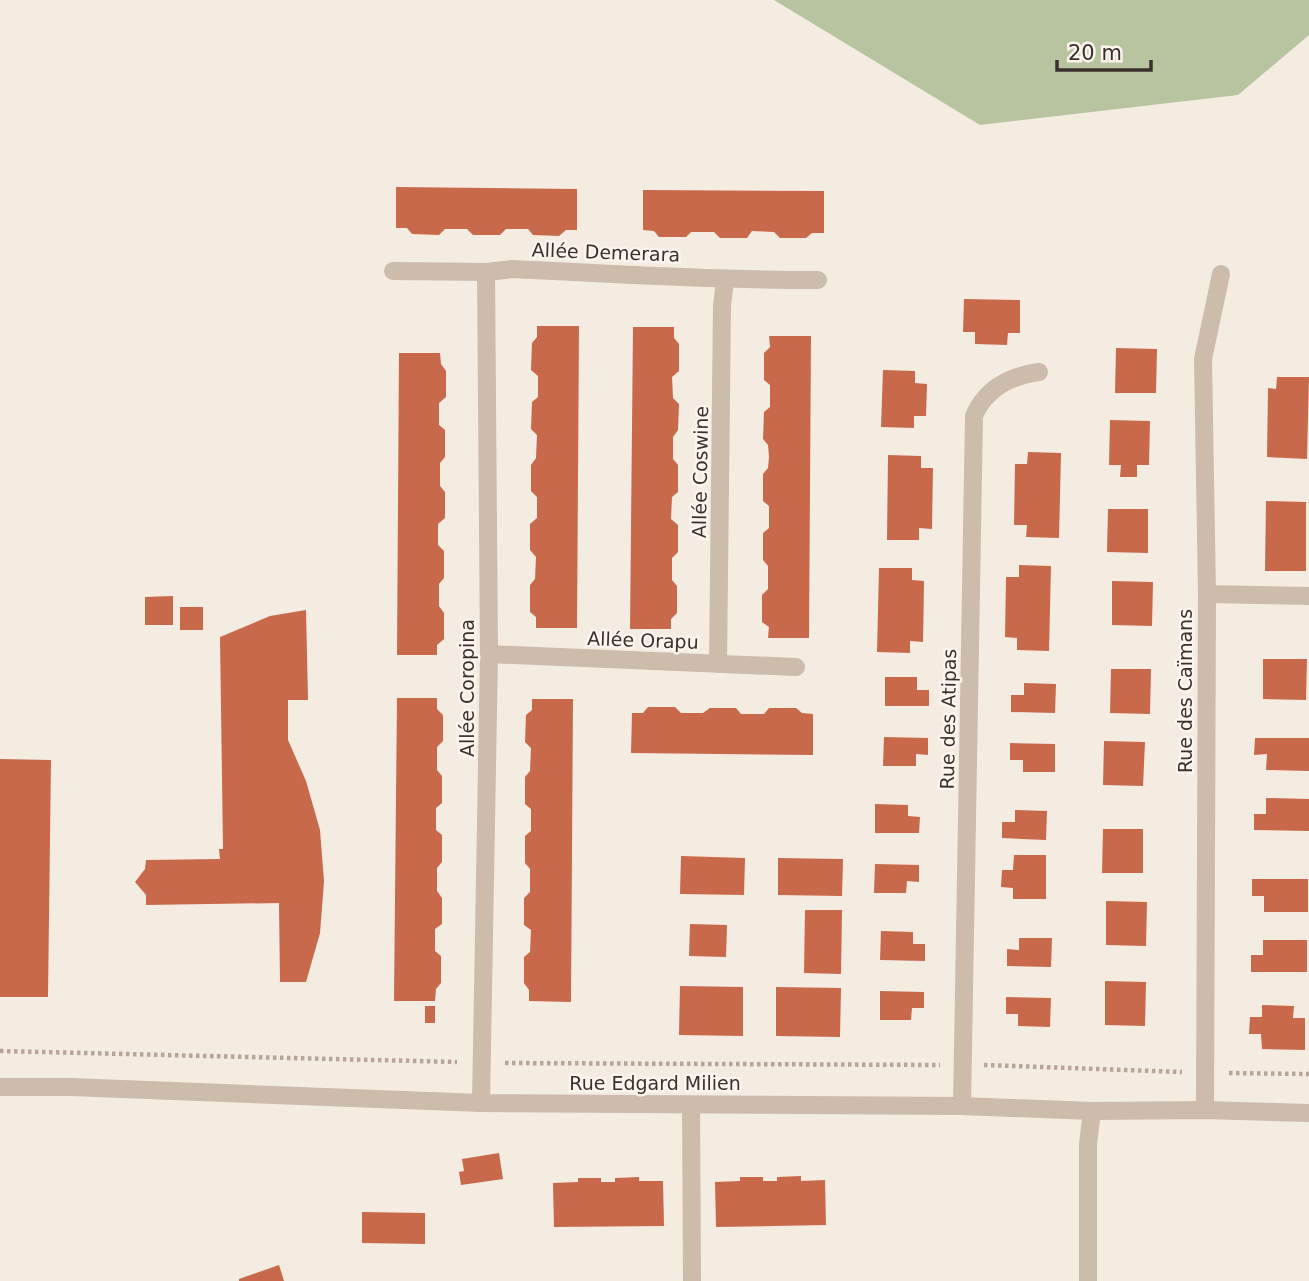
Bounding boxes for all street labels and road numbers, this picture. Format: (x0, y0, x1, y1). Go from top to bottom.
street label: Allée Demerara (531, 238, 681, 266)
street label: Allée Coswine (688, 406, 712, 538)
street label: Rue des Caïmans (1174, 609, 1196, 773)
street label: Allée Coropina (456, 619, 478, 757)
street label: Allée Orapu (587, 627, 699, 653)
street label: Rue des Atipas (936, 648, 960, 790)
street label: Rue Edgard Milien (569, 1072, 741, 1094)

